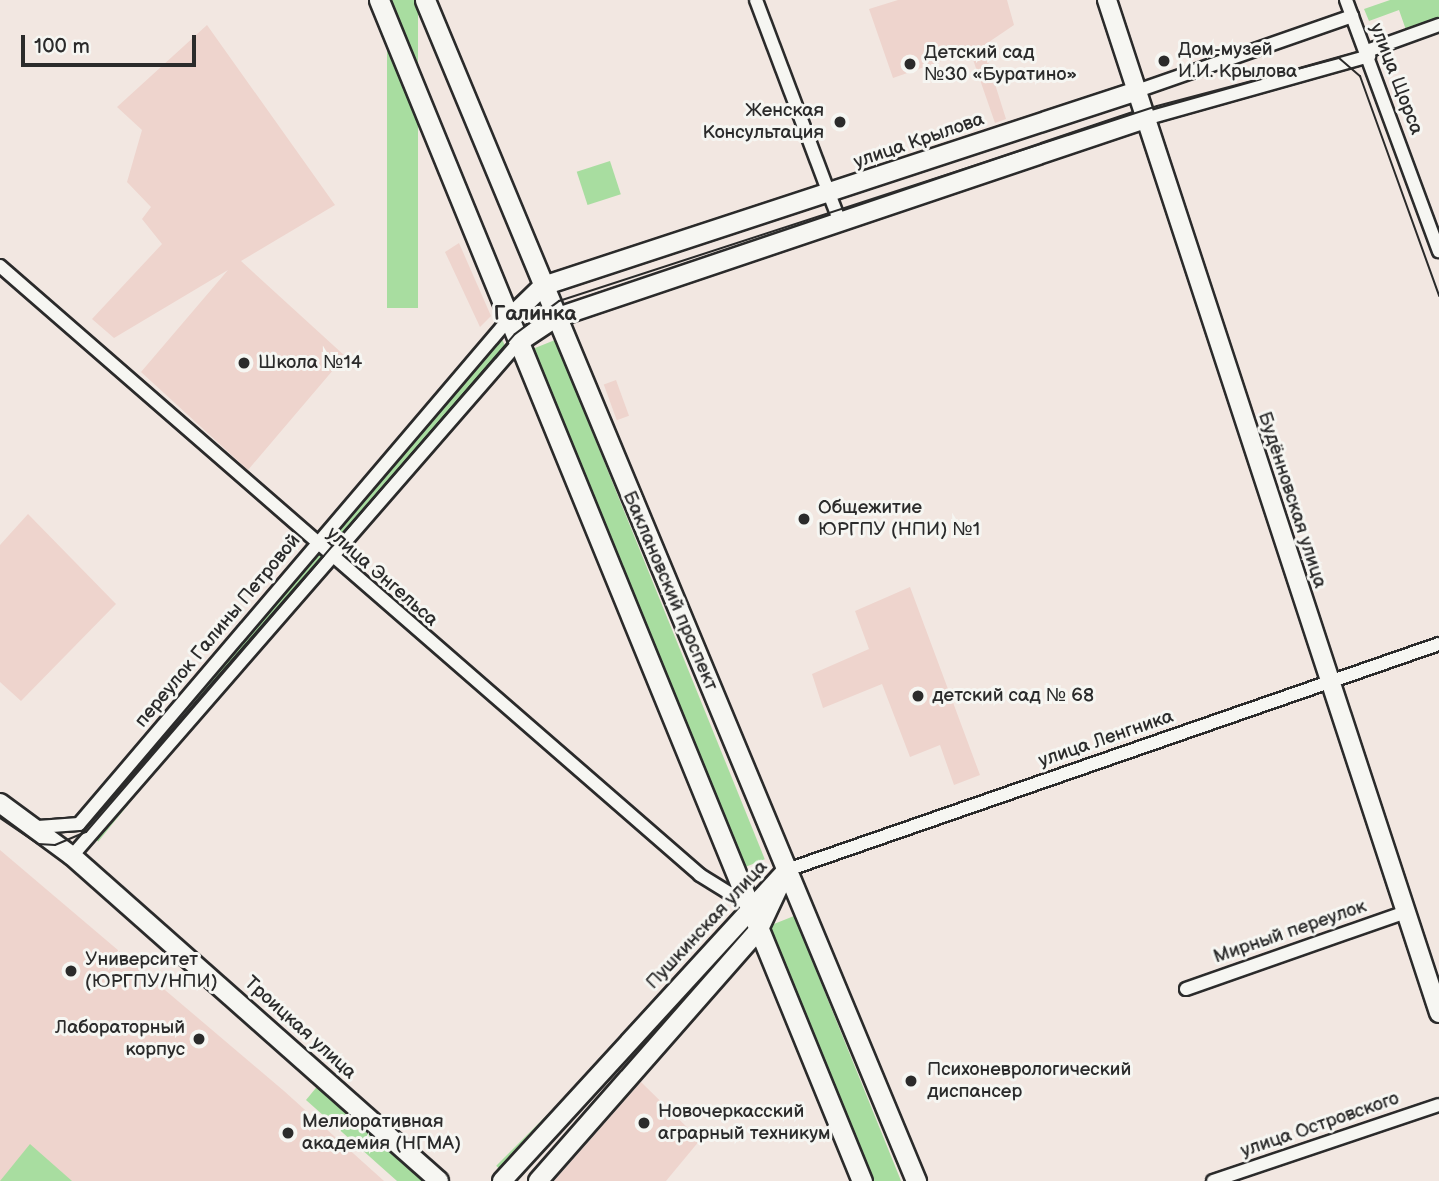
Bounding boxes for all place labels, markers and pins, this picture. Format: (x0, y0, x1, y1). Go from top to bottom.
place label: Дом-музей И.И. Крылова (1178, 39, 1297, 83)
place label: Детский сад №30 «Буратино» (924, 42, 1077, 86)
marker: Дом-музей И.И. Крылова (1156, 53, 1172, 69)
marker: Детский сад №30 «Буратино» (902, 56, 918, 72)
place label: Женская Консультация (702, 100, 824, 144)
marker: Женская Консультация (830, 112, 850, 132)
place label: Школа №14 (258, 352, 362, 374)
marker: Школа №14 (236, 355, 252, 371)
place label: Общежитие ЮРГПУ (НПИ) №1 (818, 497, 980, 541)
marker: Общежитие ЮРГПУ (НПИ) №1 (796, 511, 812, 527)
place label: детский сад № 68 (932, 685, 1094, 707)
marker: детский сад № 68 (910, 688, 926, 704)
place label: Университет (ЮРГПУ/НПИ) (85, 949, 218, 993)
marker: Университет (ЮРГПУ/НПИ) (63, 963, 79, 979)
place label: Лабораторный корпус (55, 1017, 185, 1061)
marker: Лабораторный корпус (191, 1031, 207, 1047)
place label: Психоневрологический диспансер (927, 1059, 1131, 1103)
marker: Психоневрологический диспансер (901, 1071, 921, 1091)
place label: Новочеркасский аграрный техникум (658, 1101, 830, 1145)
place label: Мелиоративная академия (НГМА) (302, 1111, 461, 1155)
marker: Новочеркасский аграрный техникум (636, 1115, 652, 1131)
marker: Мелиоративная академия (НГМА) (280, 1125, 296, 1141)

